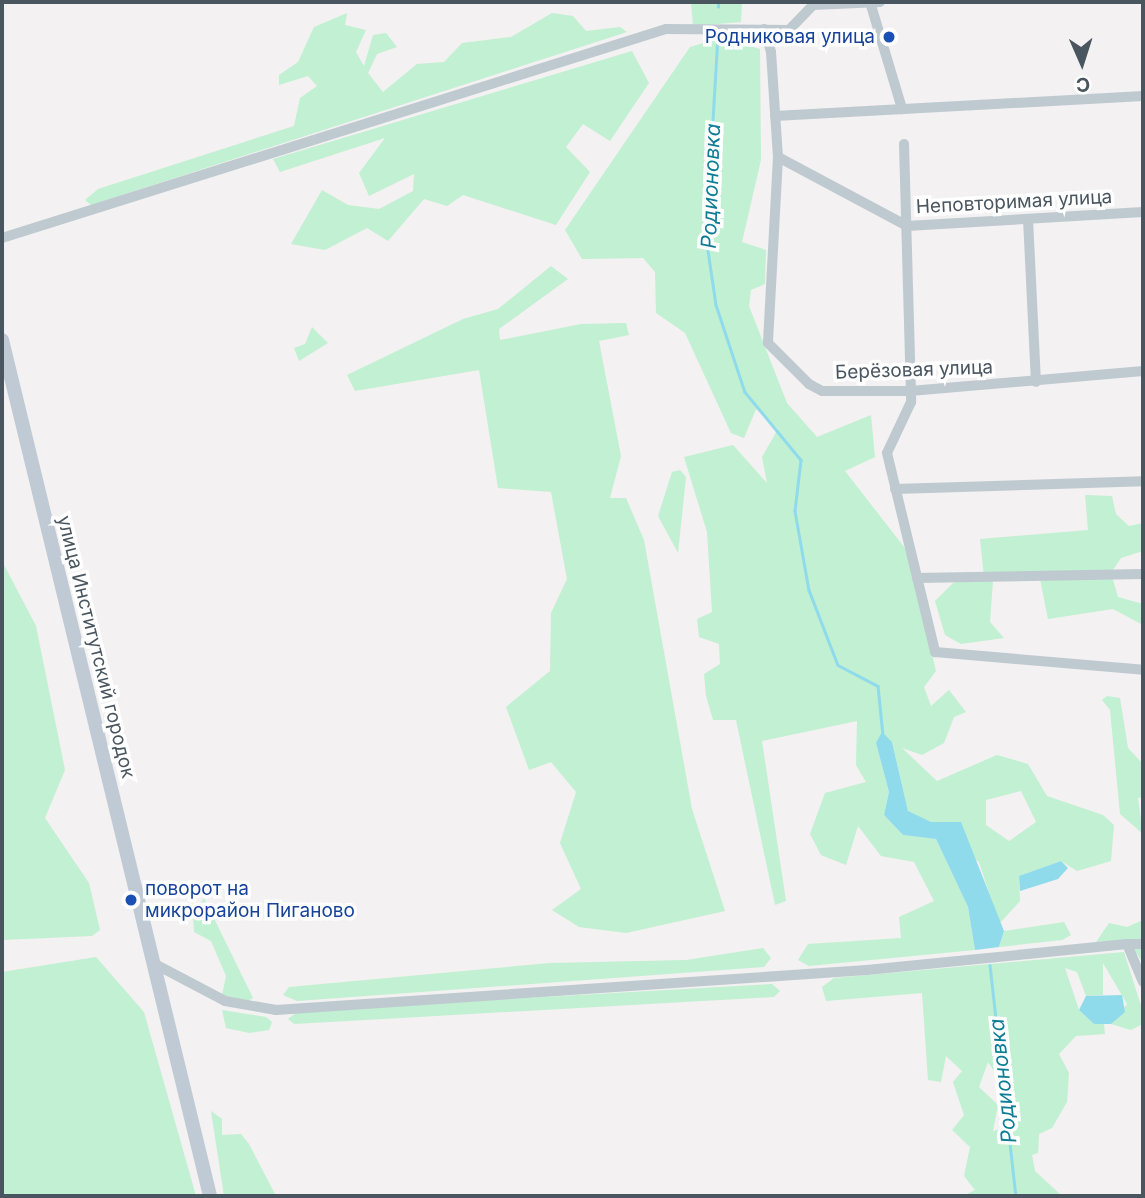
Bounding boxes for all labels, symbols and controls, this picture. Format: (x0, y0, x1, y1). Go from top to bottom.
place label: Родниковая улица (705, 26, 875, 48)
north arrow (1047, 28, 1117, 98)
marker: Родниковая улица (881, 29, 897, 45)
text: С (1076, 73, 1091, 96)
water label: Родионовка (696, 123, 726, 249)
street label: Неповторимая улица (915, 185, 1113, 219)
street label: Берёзовая улица (835, 356, 993, 384)
street label: улица Институтский городок (52, 513, 140, 781)
place label: поворот на микрорайон Пиганово (145, 878, 355, 922)
marker: поворот на микрорайон Пиганово (123, 892, 139, 908)
water label: Родионовка (984, 1017, 1022, 1145)

